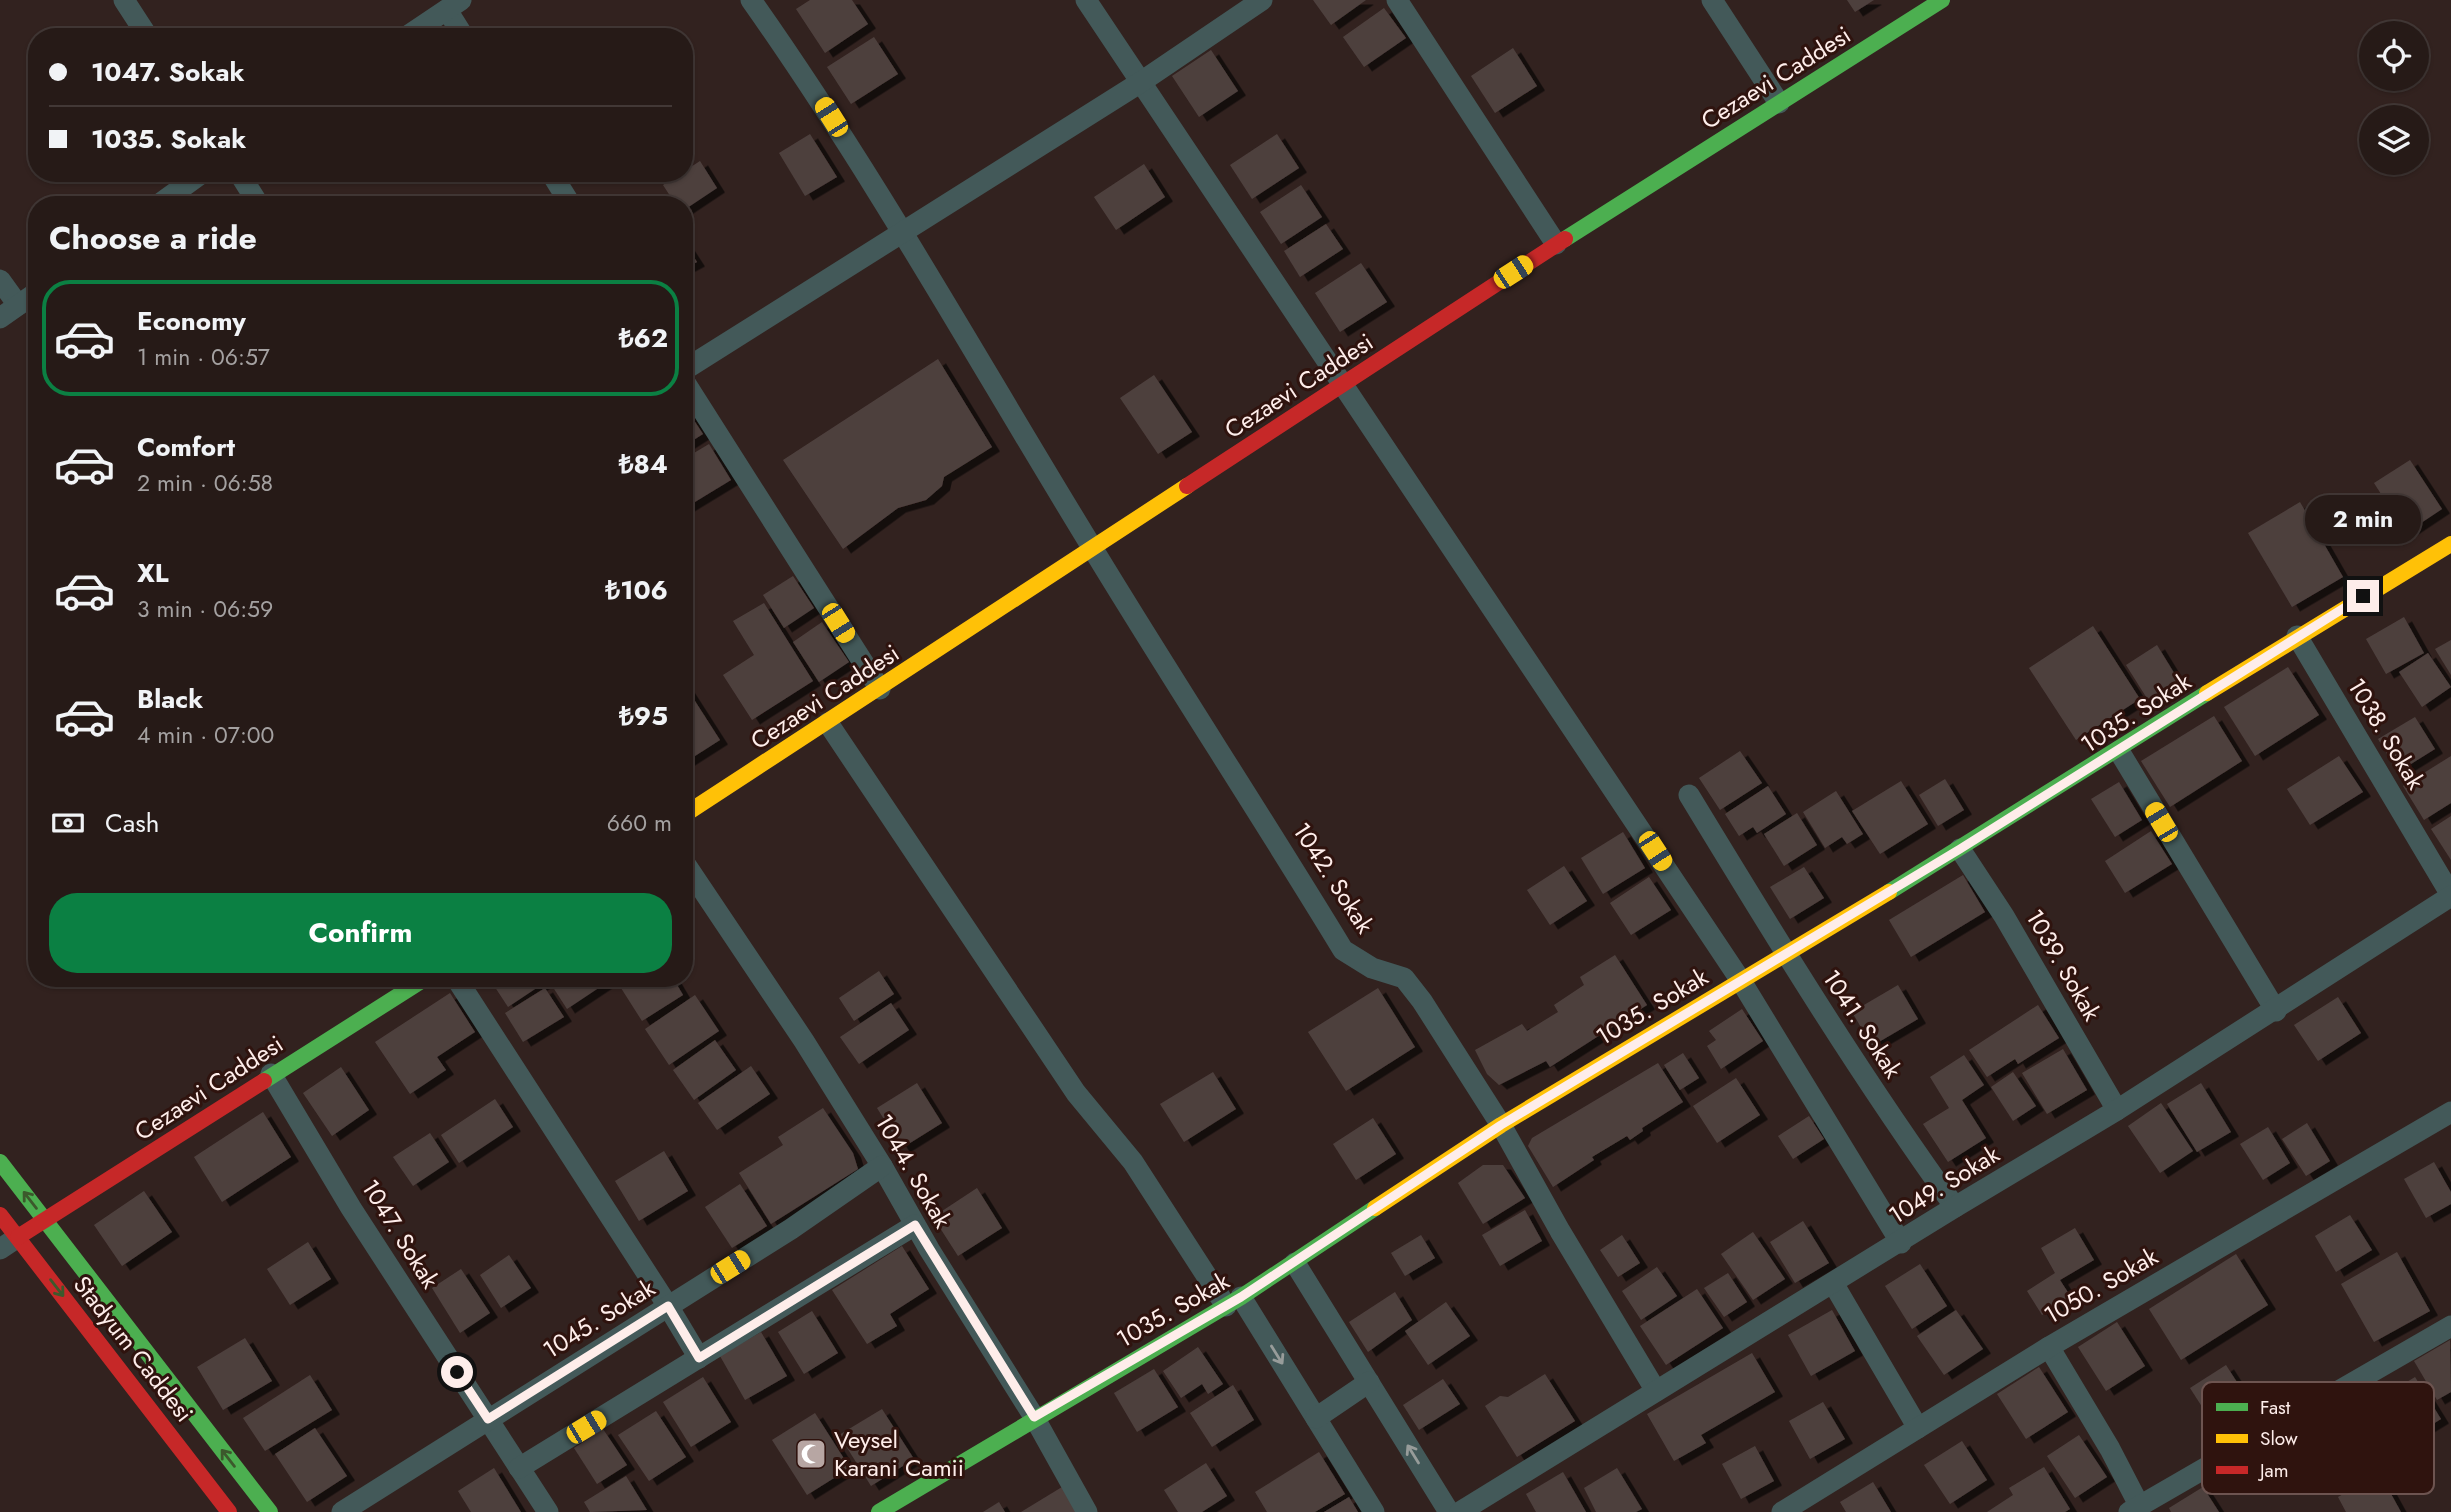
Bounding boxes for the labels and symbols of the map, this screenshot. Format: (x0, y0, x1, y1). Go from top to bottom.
street label: Cezaevi Caddesi (1694, 18, 1857, 138)
car (811, 94, 852, 140)
car (1490, 252, 1537, 292)
street label: Cezaevi Caddesi (1218, 324, 1380, 447)
callout: 2 min (2305, 494, 2421, 544)
route end (2347, 580, 2379, 612)
car (818, 600, 859, 646)
street label: Cezaevi Caddesi (744, 635, 906, 758)
street label: 1035. Sokak (2074, 664, 2198, 761)
street label: 1038. Sokak (2339, 671, 2434, 796)
car (2142, 799, 2181, 845)
street label: 1042. Sokak (1284, 815, 1383, 941)
car (1635, 828, 1676, 874)
street label: 1039. Sokak (2017, 902, 2110, 1027)
street label: 1035. Sokak (1589, 959, 1715, 1054)
street label: 1041. Sokak (1814, 962, 1911, 1085)
street label: Cezaevi Caddesi (128, 1026, 290, 1149)
street label: 1044. Sokak (867, 1107, 960, 1235)
street label: 1049. Sokak (1882, 1136, 2006, 1232)
street label: 1047. Sokak (353, 1172, 448, 1295)
one-way arrow (22, 1191, 37, 1210)
street label: 1050. Sokak (2037, 1239, 2165, 1332)
car (707, 1247, 754, 1287)
street label: 1035. Sokak (1110, 1263, 1236, 1356)
street label: Stadyum Caddesi (65, 1268, 202, 1429)
street label: 1045. Sokak (536, 1270, 662, 1367)
one-way arrow (50, 1278, 65, 1296)
one-way arrow (1269, 1345, 1284, 1364)
route start (441, 1356, 473, 1388)
legend (2202, 1382, 2434, 1494)
text: Fast (2260, 1394, 2291, 1421)
car (563, 1407, 610, 1447)
place label: Veysel Karani Camii (834, 1422, 964, 1485)
text: Slow (2260, 1425, 2298, 1452)
mosque icon: Veysel Karani Camii (794, 1437, 828, 1471)
one-way arrow (1406, 1445, 1421, 1464)
one-way arrow (221, 1449, 236, 1468)
text: Jam (2257, 1457, 2289, 1484)

